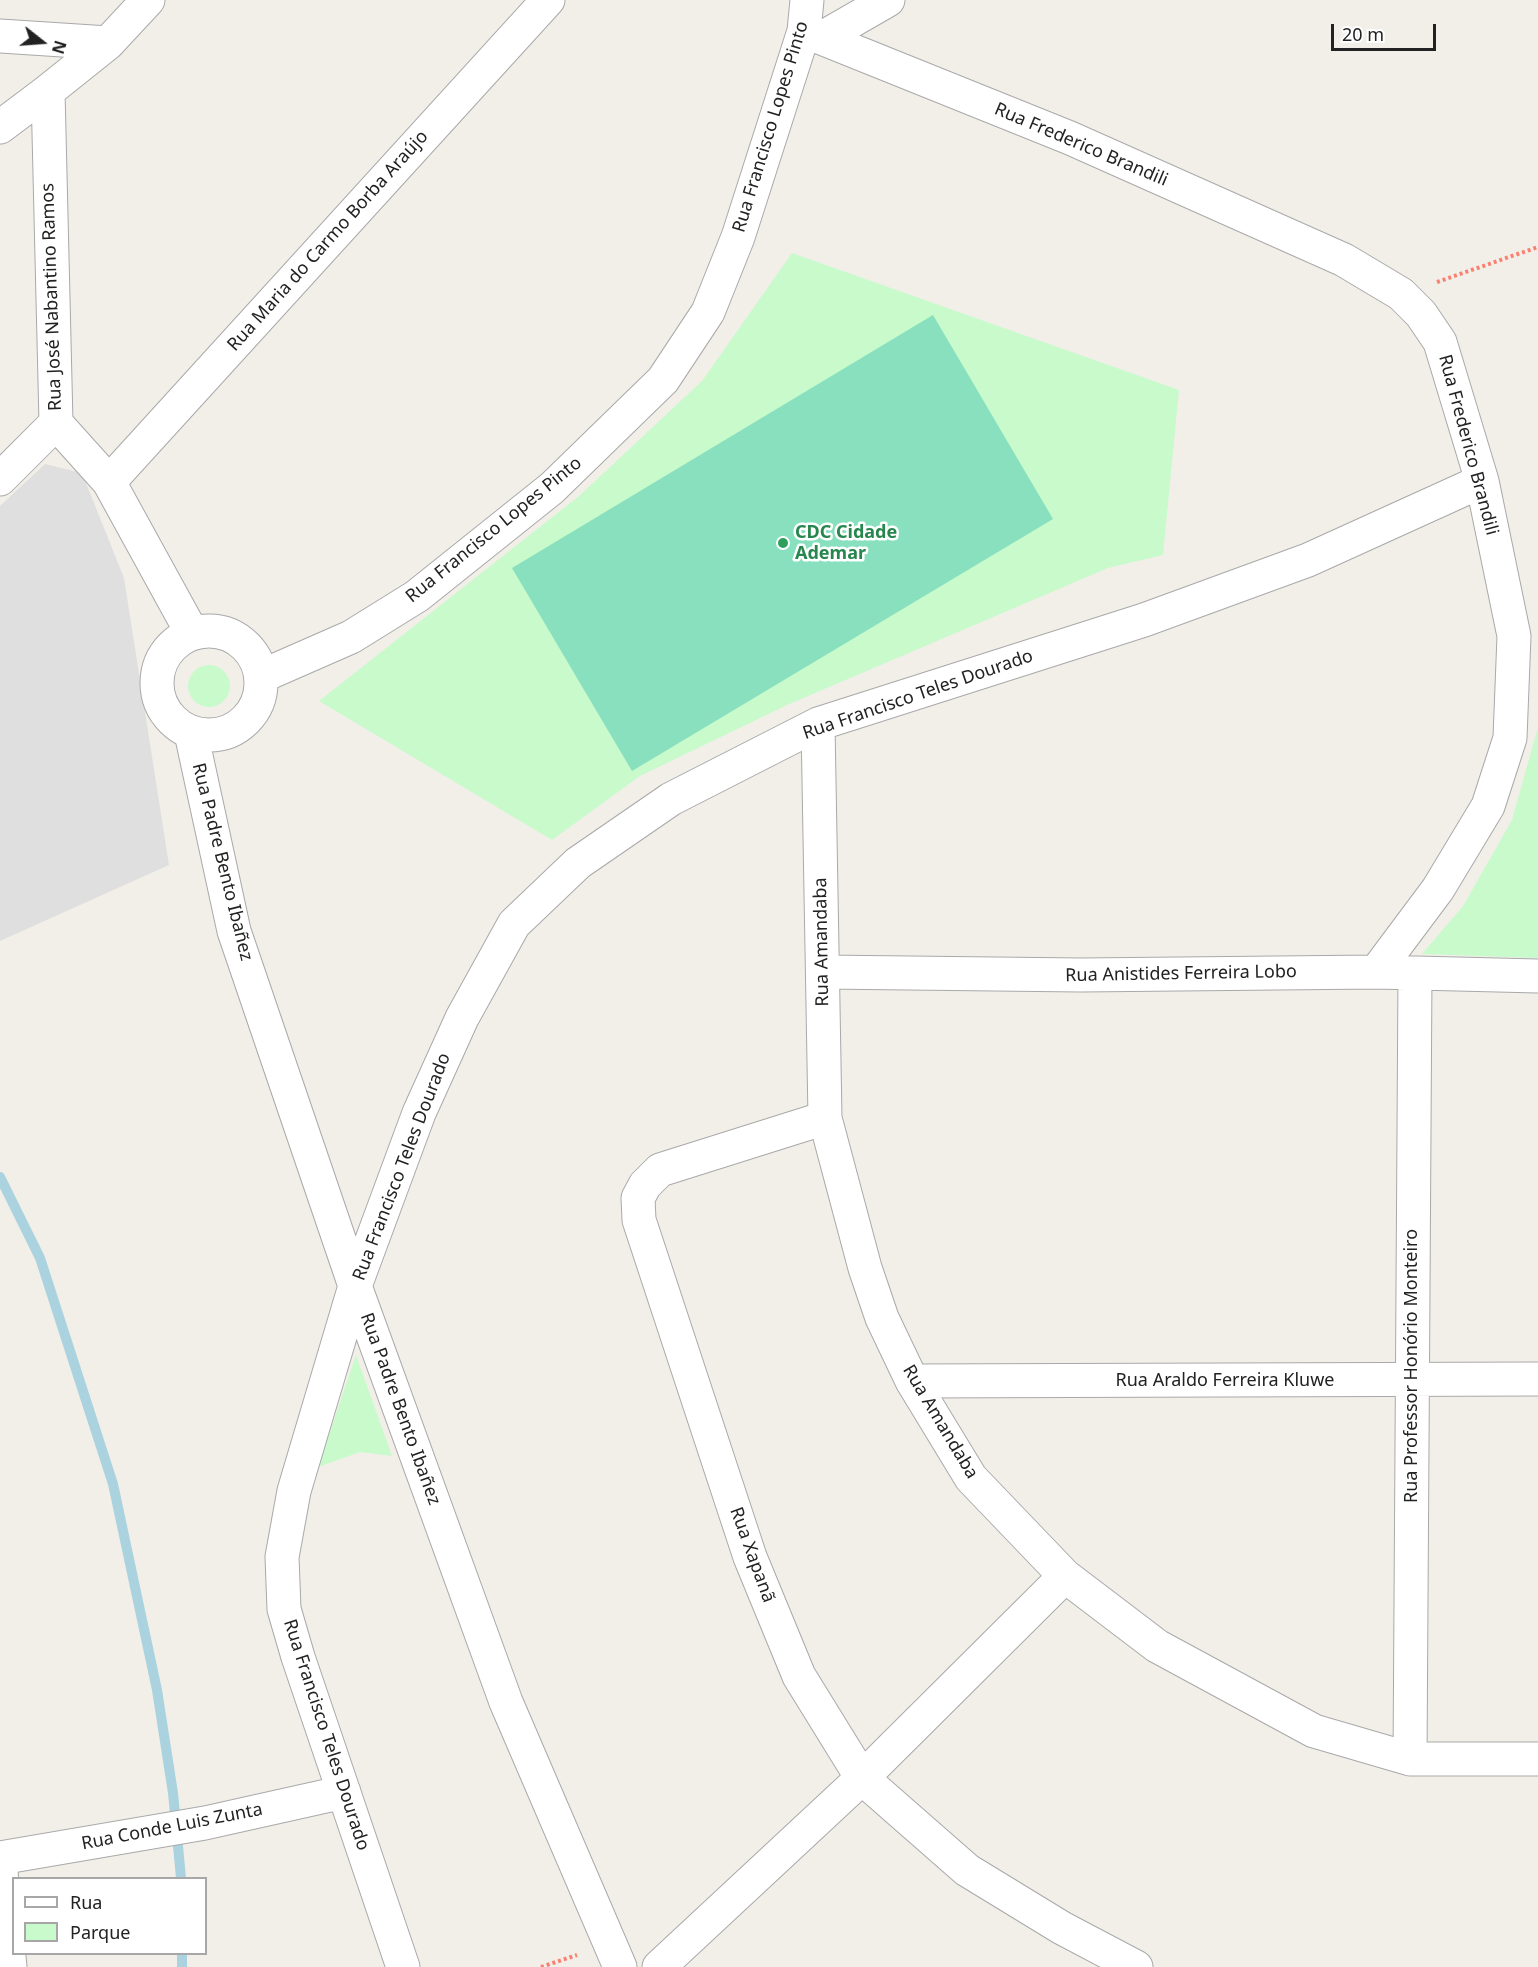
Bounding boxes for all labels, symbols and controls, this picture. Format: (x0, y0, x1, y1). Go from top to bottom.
north arrow (12, 12, 72, 72)
scale bar (1334, 12, 1439, 50)
street label: Rua Francisco Lopes Pinto (729, 19, 813, 235)
text: 20 m (1342, 22, 1384, 46)
text: N (47, 38, 72, 57)
street label: Rua Frederico Brandili (991, 99, 1171, 191)
street label: Rua Maria do Carmo Borba Araújo (223, 126, 433, 356)
street label: Rua José Nabantino Ramos (37, 183, 67, 411)
street label: Rua Frederico Brandili (1433, 352, 1503, 538)
street label: Rua Francisco Lopes Pinto (402, 452, 586, 608)
place label: CDC Cidade Ademar (795, 522, 897, 564)
marker: CDC Cidade Ademar (776, 536, 790, 550)
street label: Rua Francisco Teles Dourado (800, 645, 1036, 745)
street label: Rua Padre Bento Ibañez (187, 761, 257, 963)
street label: Rua Amandaba (810, 877, 834, 1007)
street label: Rua Anistides Ferreira Lobo (1065, 961, 1297, 987)
street label: Rua Francisco Teles Dourado (349, 1050, 455, 1284)
street label: Rua Professor Honório Monteiro (1401, 1229, 1423, 1503)
street label: Rua Padre Bento Ibañez (355, 1310, 445, 1508)
street label: Rua Amandaba (898, 1361, 982, 1483)
street label: Rua Araldo Ferreira Kluwe (1116, 1370, 1334, 1392)
street label: Rua Xapanã (725, 1504, 779, 1606)
street label: Rua Francisco Teles Dourado (278, 1617, 374, 1853)
street label: Rua Conde Luis Zunta (80, 1799, 264, 1855)
legend (12, 1877, 207, 1955)
text: Rua (70, 1890, 102, 1914)
text: Parque (70, 1920, 130, 1944)

